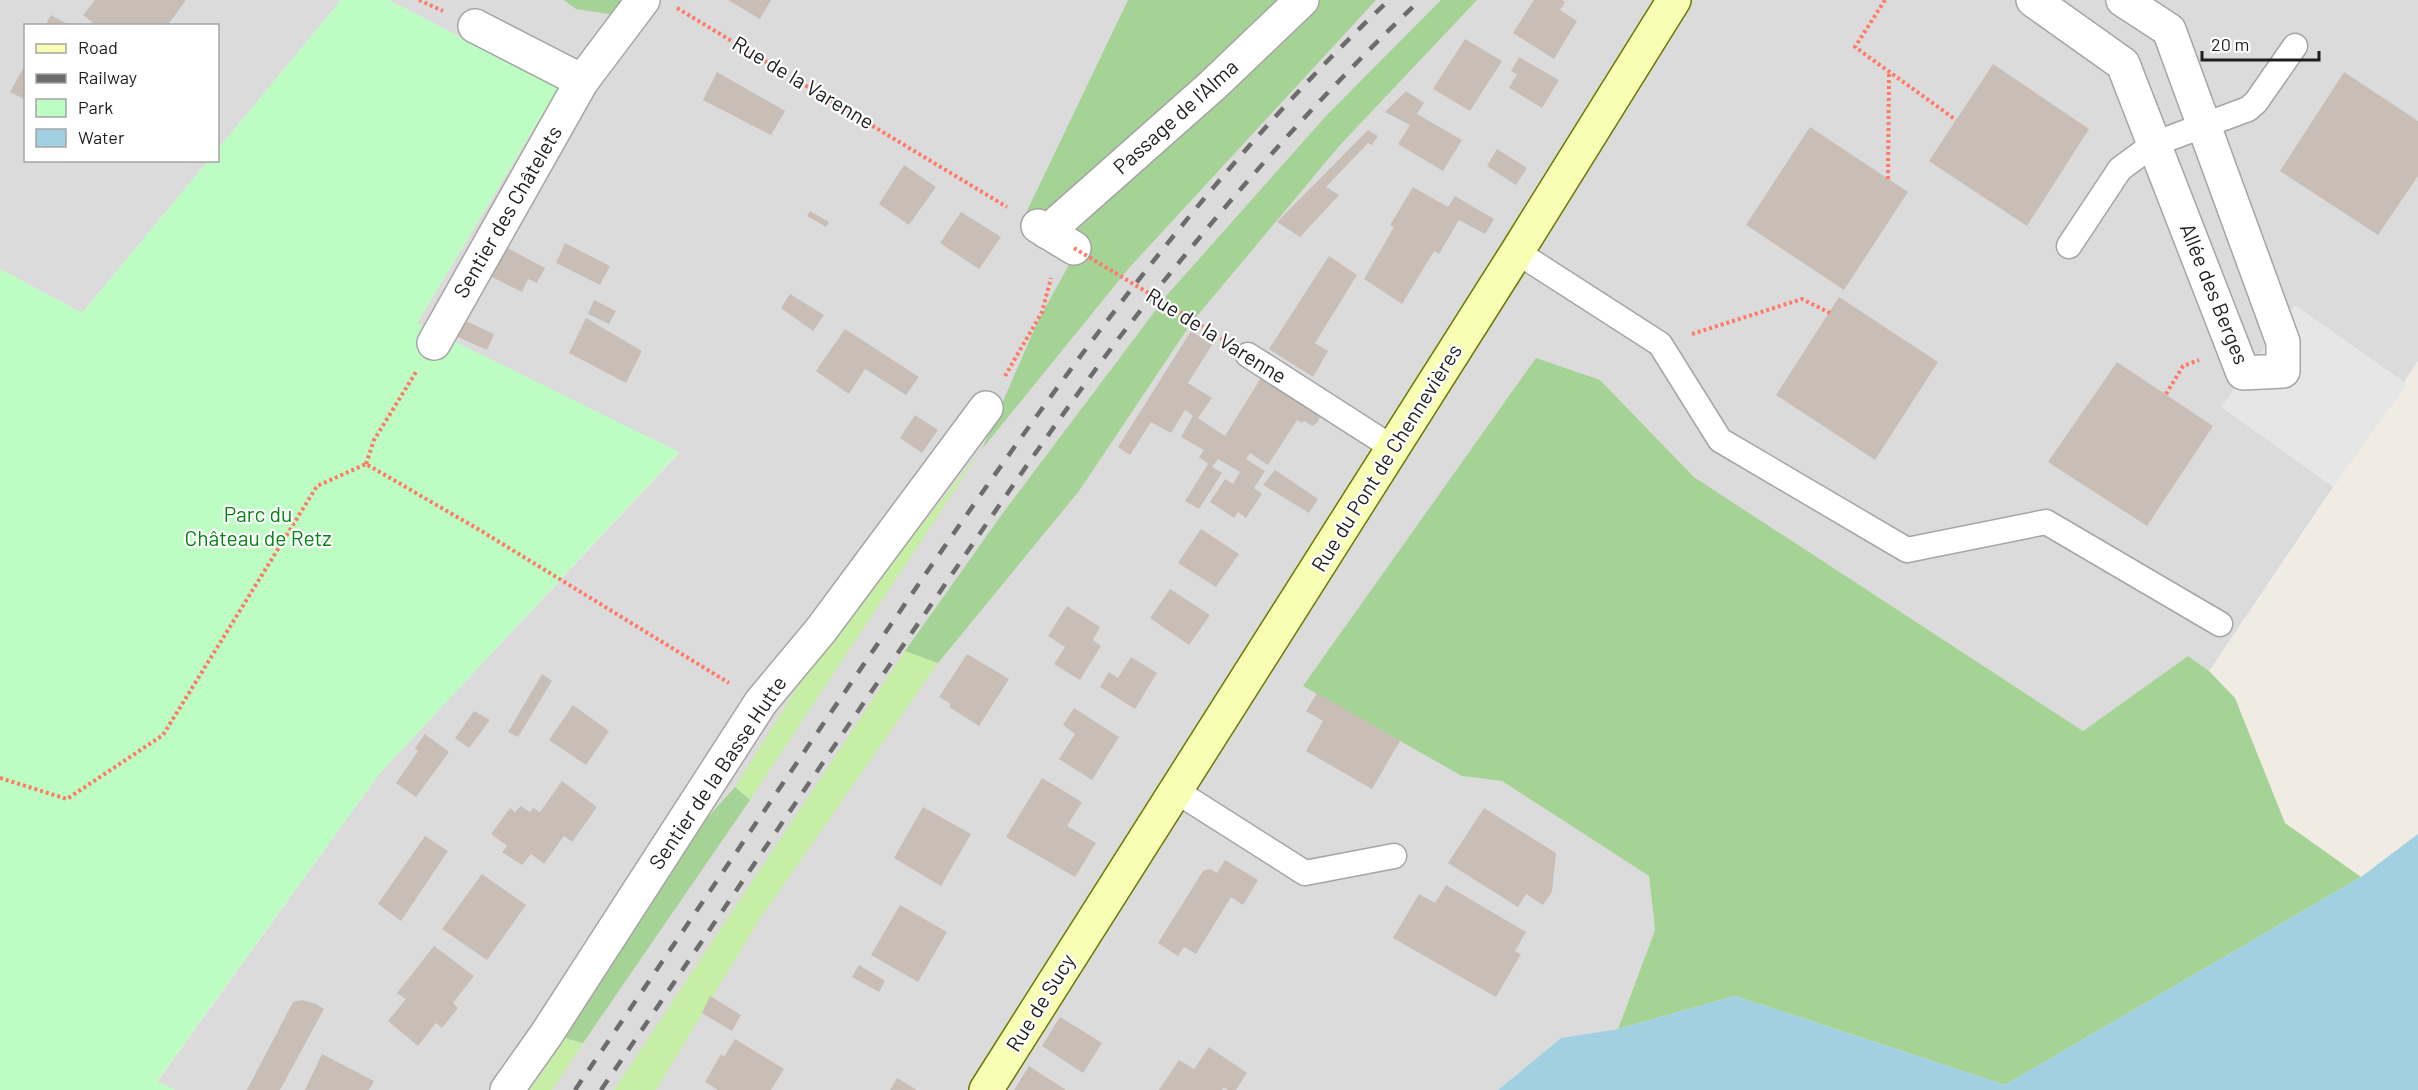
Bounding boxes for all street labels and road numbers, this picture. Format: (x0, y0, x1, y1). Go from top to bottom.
street label: Rue de la Varenne (728, 30, 879, 134)
street label: Passage de l'Alma (1107, 53, 1243, 178)
street label: Sentier des Châtelets (447, 121, 566, 302)
street label: Allée des Berges (2176, 219, 2255, 368)
street label: Rue de la Varenne (1142, 282, 1292, 388)
street label: Rue du Pont de Chennevières (1305, 339, 1466, 576)
street label: Sentier de la Basse Hutte (643, 671, 791, 874)
street label: Rue de Sucy (1000, 949, 1080, 1056)

